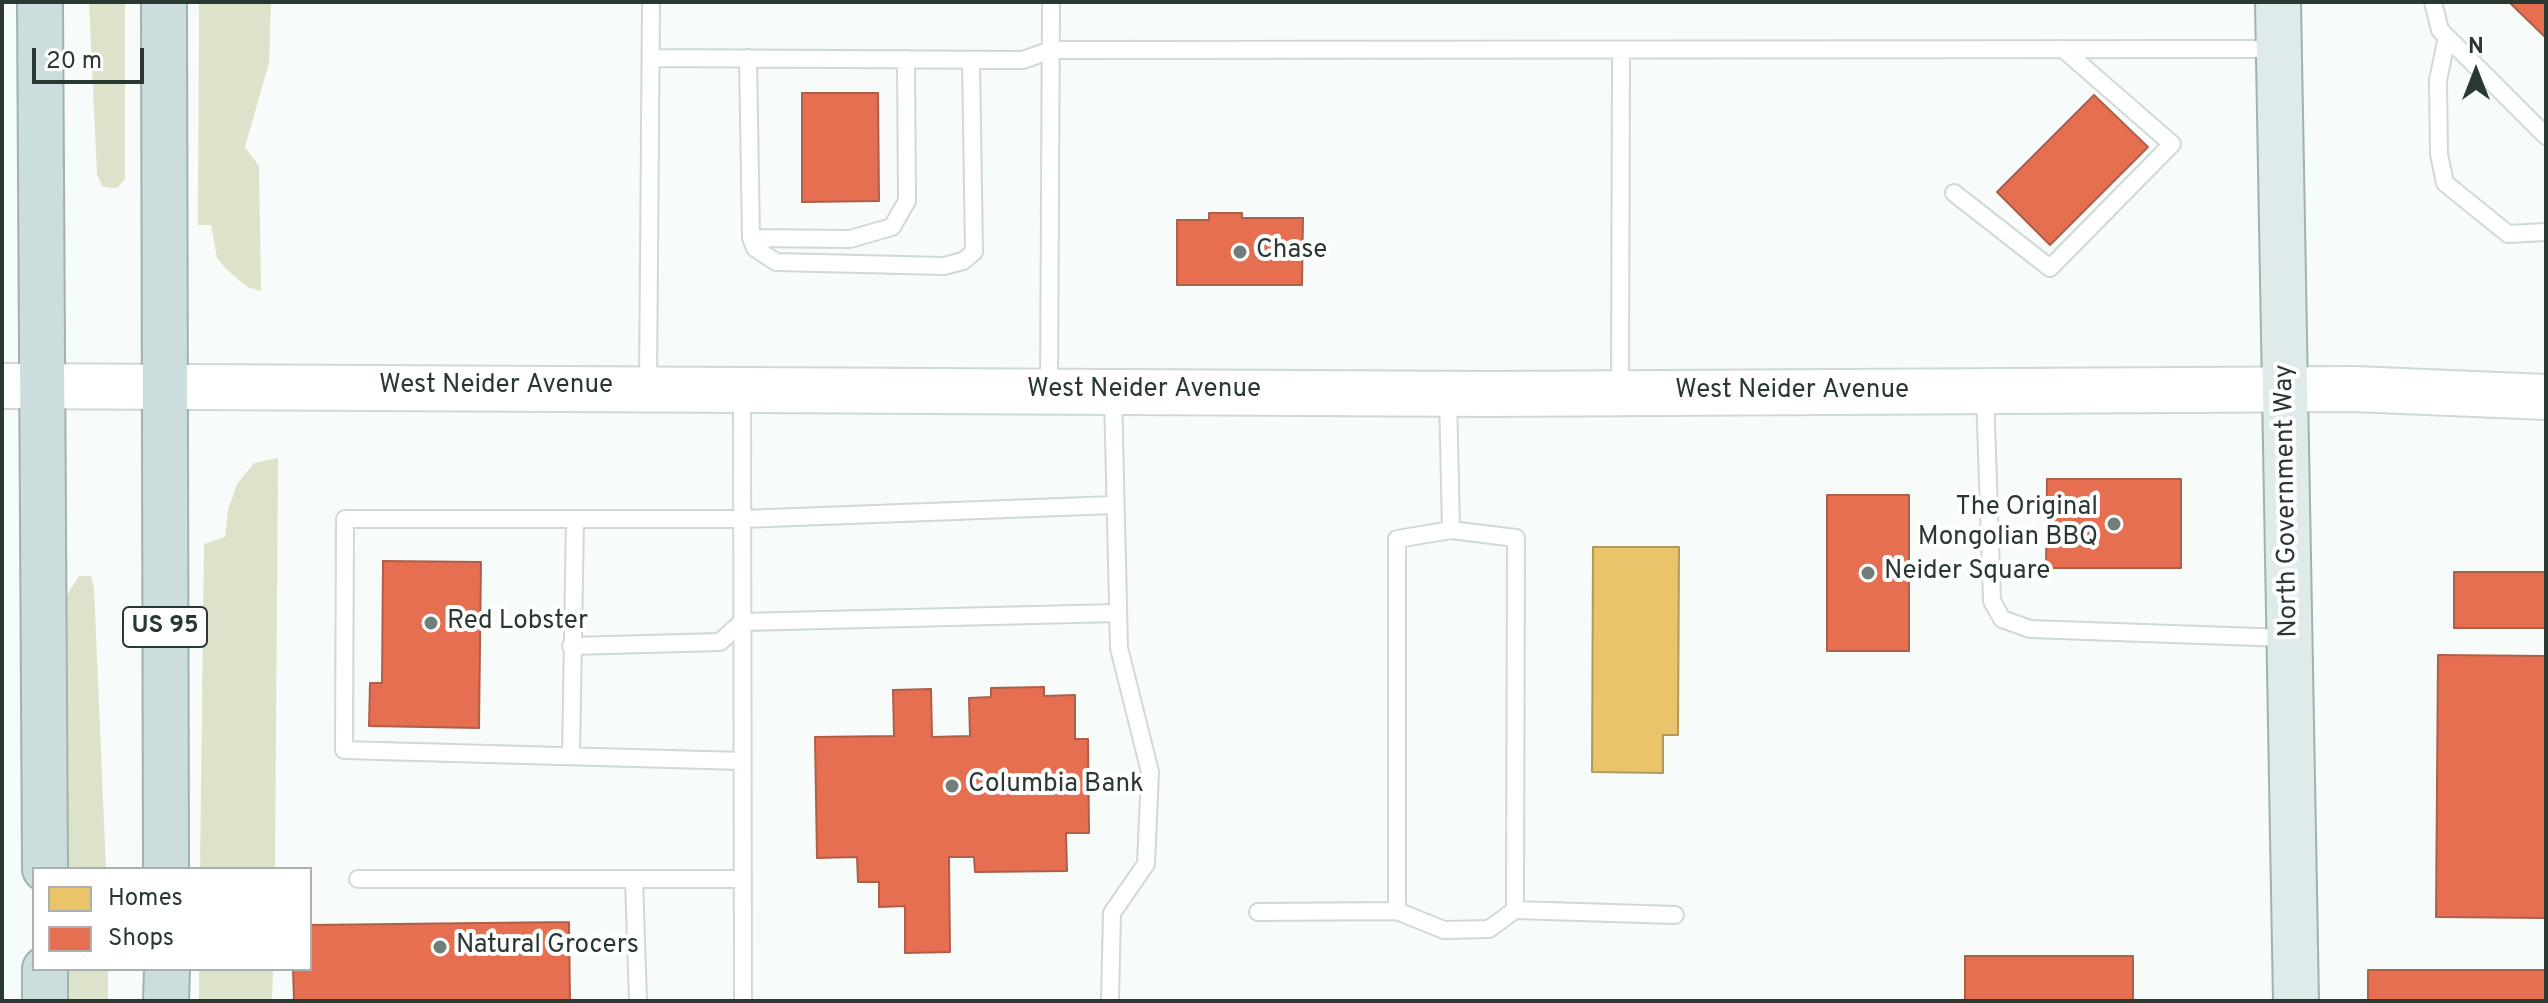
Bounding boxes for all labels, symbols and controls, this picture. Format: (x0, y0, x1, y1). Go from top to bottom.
scale bar (36, 32, 148, 82)
north arrow (2436, 32, 2516, 112)
text: N (2468, 34, 2484, 61)
text: 20 m (46, 47, 102, 77)
place label: Chase (1256, 236, 1327, 268)
marker: Chase (1231, 243, 1249, 261)
street label: North Government Way (2270, 364, 2306, 638)
street label: West Neider Avenue (379, 371, 613, 403)
street label: West Neider Avenue (1027, 375, 1261, 407)
street label: West Neider Avenue (1675, 376, 1909, 408)
place label: The Original Mongolian BBQ (1918, 493, 2098, 554)
marker: The Original Mongolian BBQ (2105, 515, 2123, 533)
place label: Neider Square (1884, 557, 2050, 589)
marker: Neider Square (1859, 564, 1877, 582)
road number: US 95 (123, 607, 207, 647)
place label: Red Lobster (447, 607, 588, 639)
marker: Red Lobster (422, 614, 440, 632)
place label: Columbia Bank (968, 770, 1144, 802)
marker: Columbia Bank (943, 777, 961, 795)
legend (32, 867, 312, 971)
text: Homes (108, 884, 183, 914)
text: Shops (108, 924, 174, 954)
place label: Natural Grocers (456, 931, 639, 963)
marker: Natural Grocers (431, 938, 449, 956)

